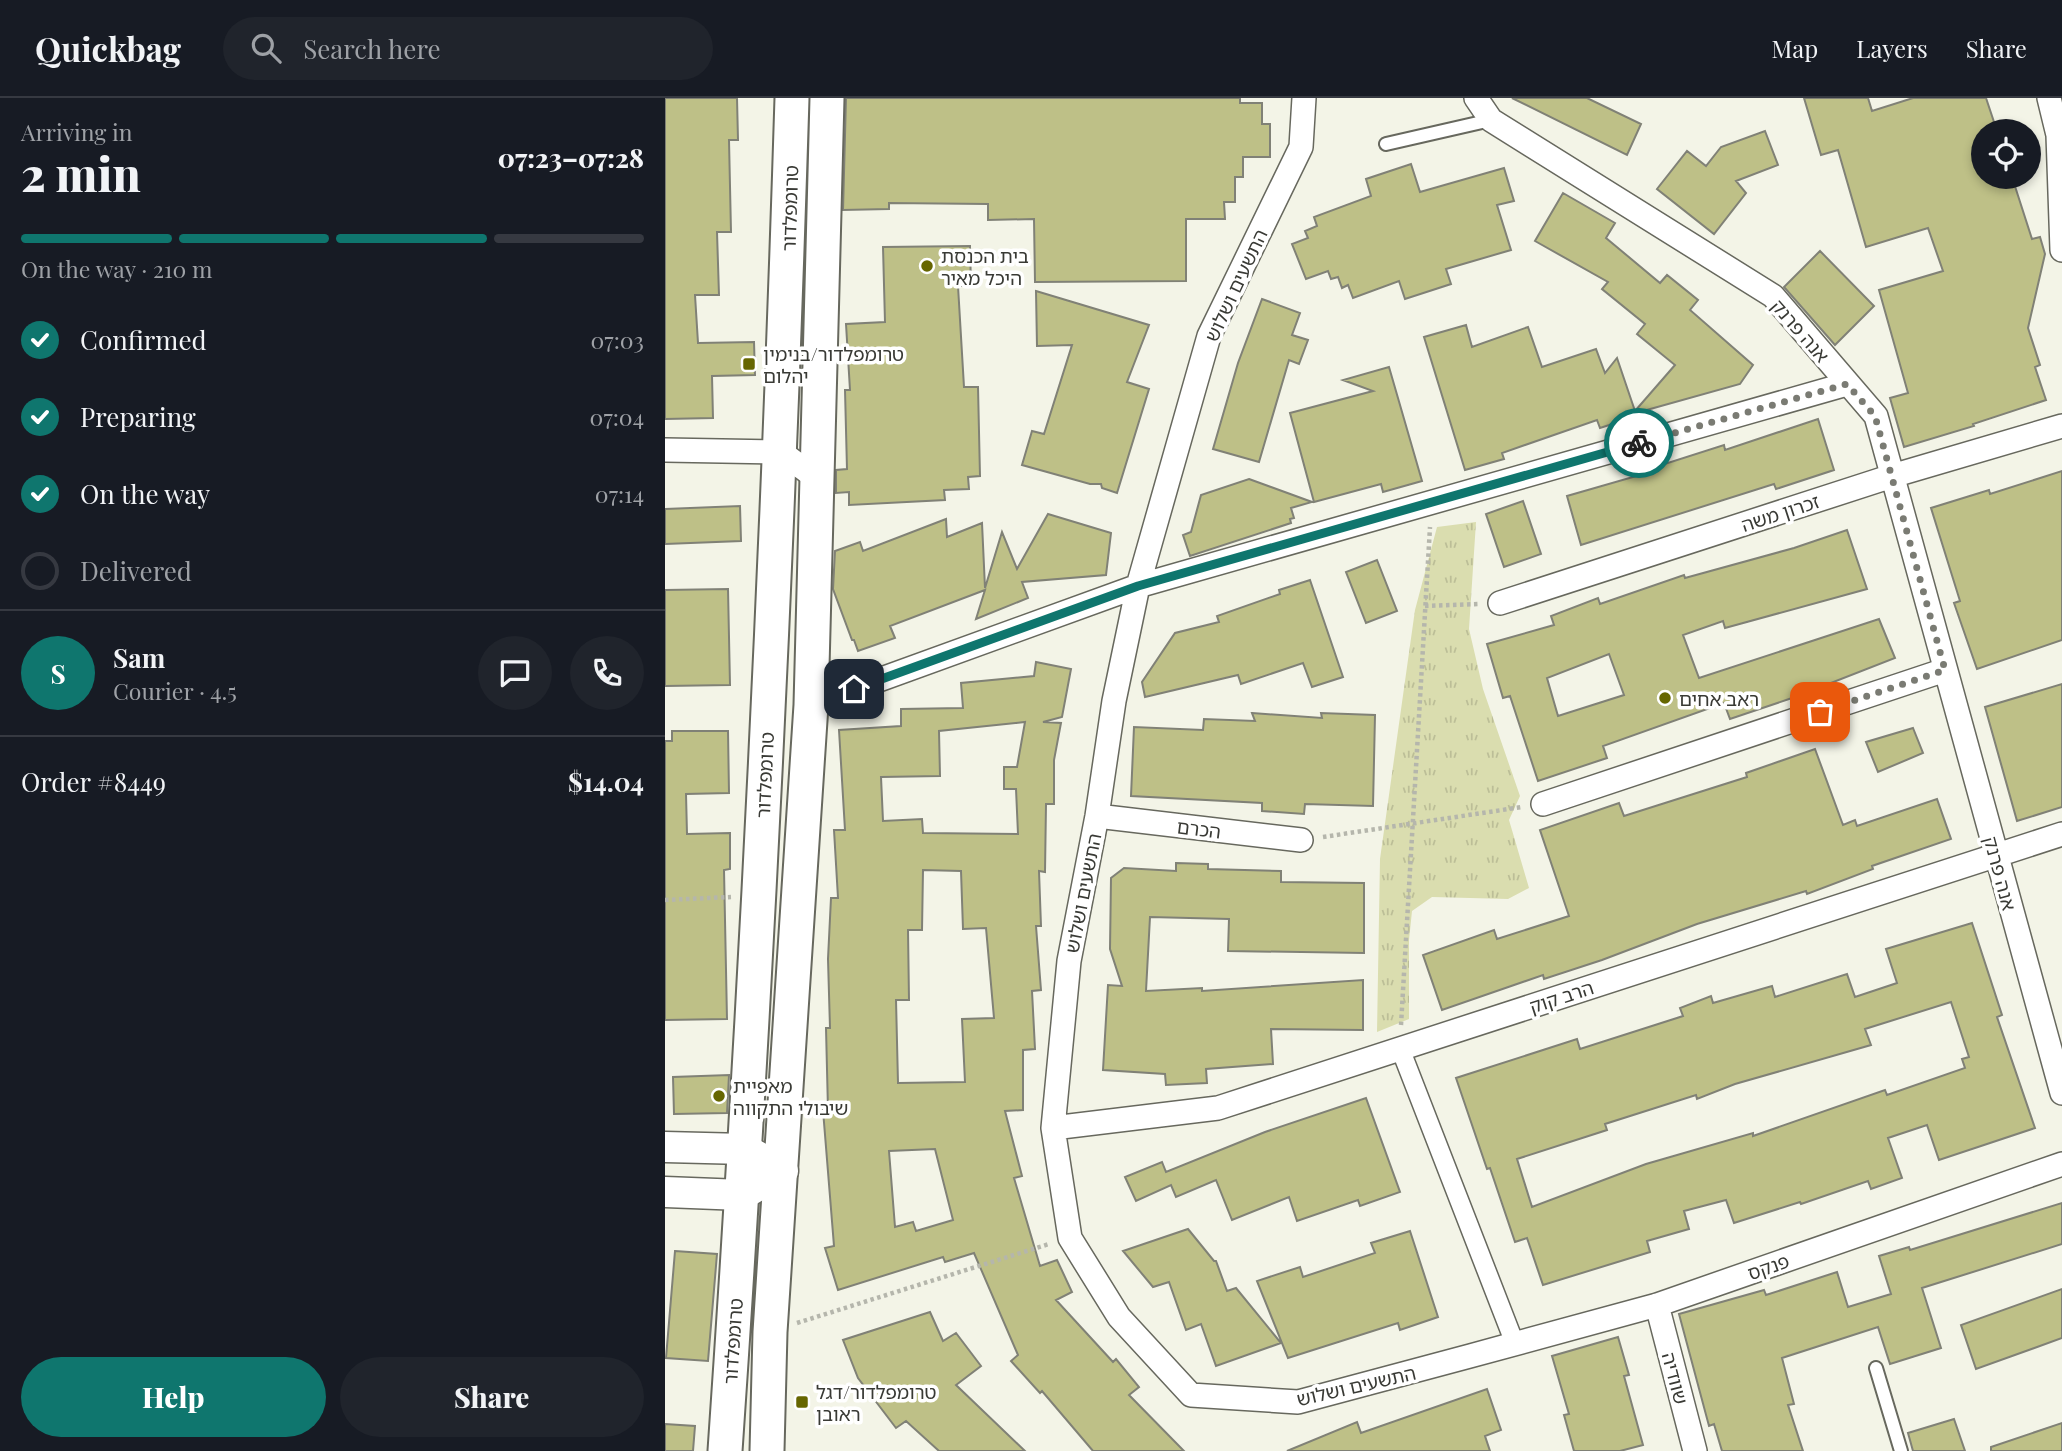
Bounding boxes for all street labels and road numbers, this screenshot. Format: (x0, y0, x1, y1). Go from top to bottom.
street label: טרומפלדור (775, 164, 803, 252)
street label: התשעים ושלוש (1198, 224, 1272, 346)
street label: אנה פרנק (1766, 293, 1836, 367)
street label: זכרון משה (1737, 487, 1823, 537)
street label: טרומפלדור (749, 731, 779, 819)
street label: הכרם (1175, 812, 1223, 844)
street label: התשעים ושלוש (1058, 831, 1106, 955)
street label: אנה פרנק (1979, 833, 2023, 913)
street label: הרב קוק (1525, 973, 1597, 1019)
street label: פנקס (1744, 1247, 1792, 1285)
street label: טרומפלדור (716, 1297, 748, 1385)
street label: שוודיה (1657, 1349, 1695, 1407)
street label: התשעים ושלוש (1294, 1359, 1418, 1411)

